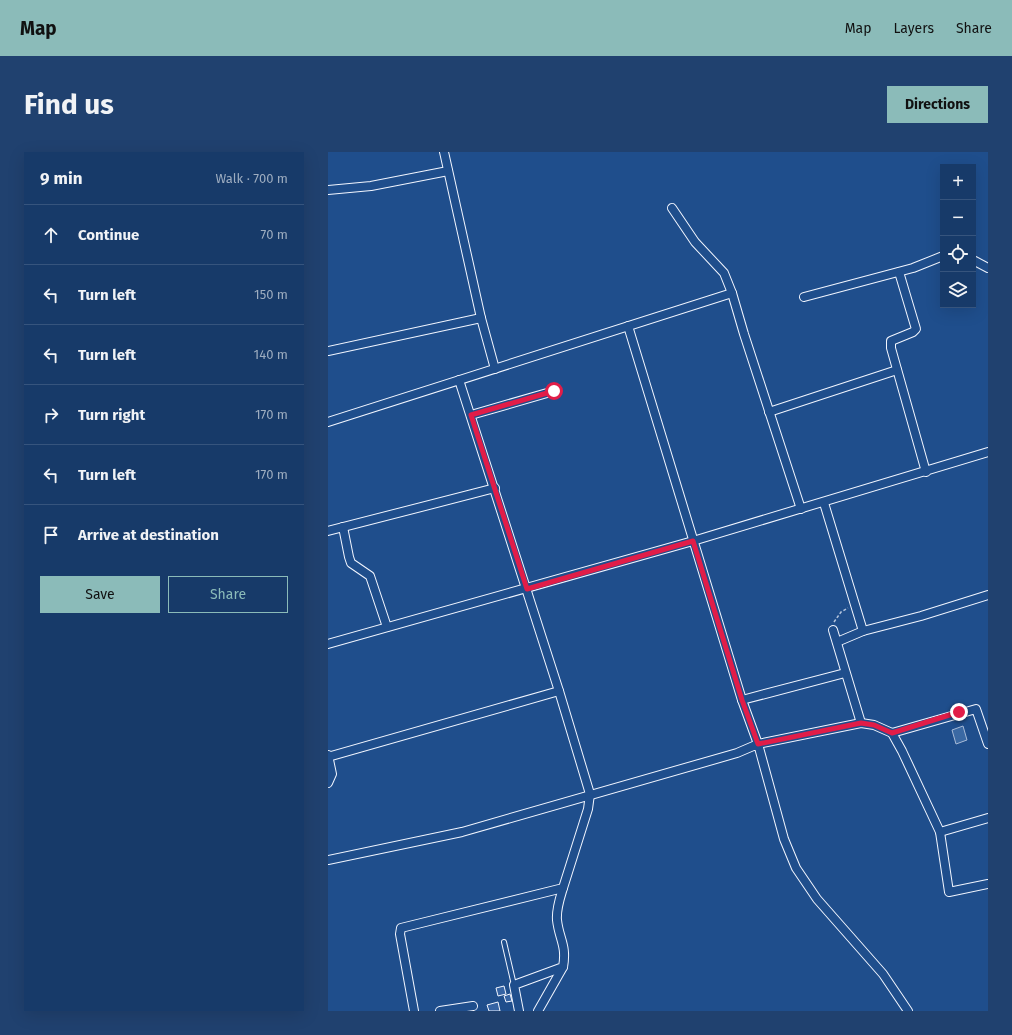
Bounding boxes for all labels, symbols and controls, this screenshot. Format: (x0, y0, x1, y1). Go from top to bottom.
text: Map (20, 17, 57, 40)
text: Map (845, 20, 871, 37)
text: Layers (893, 20, 934, 37)
text: Share (956, 20, 992, 37)
button: Directions (887, 86, 988, 123)
text: Find us (24, 88, 114, 121)
map controls (940, 164, 976, 308)
button: + (940, 164, 976, 200)
text: 9 min (40, 168, 83, 189)
text: Walk · 700 m (216, 171, 288, 186)
button: − (940, 200, 976, 236)
icon: ahead (40, 224, 62, 246)
text: Continue (78, 226, 139, 244)
text: 70 m (261, 227, 288, 242)
button: locate (940, 236, 976, 272)
button: layers (940, 272, 976, 308)
icon: left (40, 284, 62, 306)
text: Turn left (78, 286, 136, 304)
text: 150 m (254, 287, 288, 302)
icon: left (40, 344, 62, 366)
text: Turn left (78, 346, 136, 364)
text: 140 m (254, 347, 288, 362)
route start (545, 382, 563, 400)
icon: right (40, 404, 62, 426)
text: Turn right (78, 406, 145, 424)
text: 170 m (255, 407, 288, 422)
icon: left (40, 464, 62, 486)
text: Turn left (78, 466, 136, 484)
text: 170 m (255, 467, 288, 482)
icon: arrive (40, 524, 62, 546)
text: Arrive at destination (78, 526, 219, 544)
button: Save (40, 576, 160, 613)
button: Share (168, 576, 288, 613)
route end (950, 703, 968, 721)

